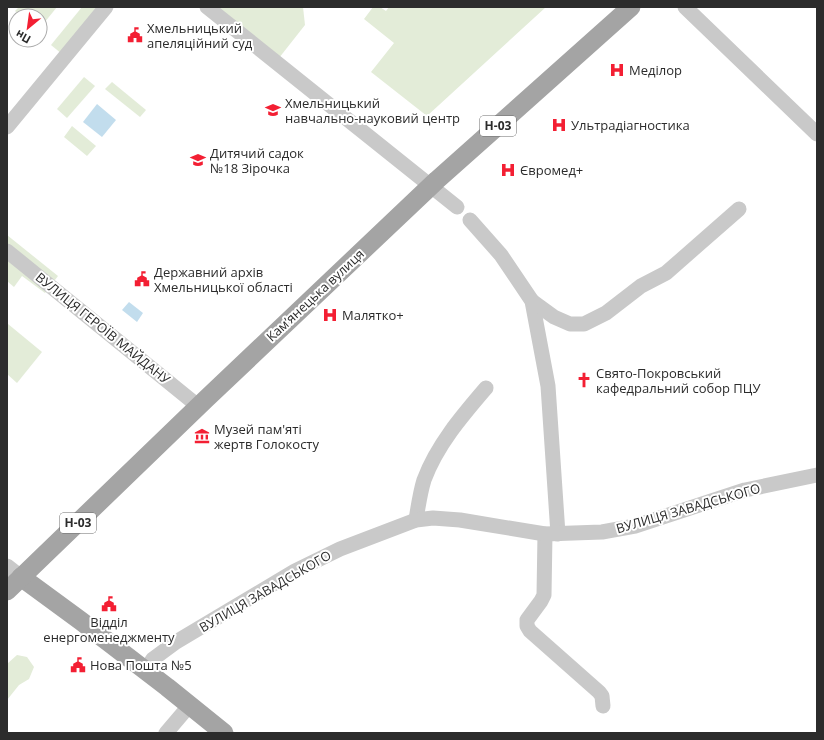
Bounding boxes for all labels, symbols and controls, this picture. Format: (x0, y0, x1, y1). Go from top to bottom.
north arrow (8, 8, 48, 48)
place label: Хмельницький апеляційний суд (147, 19, 253, 52)
public building icon: Хмельницький апеляційний суд (126, 26, 144, 44)
text: Пн (13, 27, 33, 47)
hospital icon: Меділор (608, 61, 626, 79)
place label: Меділор (629, 61, 682, 79)
place label: Хмельницький навчально-науковий центр (285, 94, 460, 127)
school or university icon: Хмельницький навчально-науковий центр (264, 101, 282, 119)
road number: Н-03 (480, 116, 516, 136)
hospital icon: Ультрадіагностика (550, 116, 568, 134)
place label: Ультрадіагностика (571, 116, 690, 134)
place label: Дитячий садок №18 Зірочка (210, 144, 304, 177)
school or university icon: Дитячий садок №18 Зірочка (189, 151, 207, 169)
hospital icon: Євромед+ (499, 161, 517, 179)
place label: Євромед+ (520, 161, 583, 179)
street label: Камʼянецька вулиця (262, 245, 368, 345)
place label: Державний архів Хмельницької області (154, 263, 293, 296)
street label: ВУЛИЦЯ ГЕРОЇВ МАЙДАНУ (32, 268, 175, 389)
public building icon: Державний архів Хмельницької області (133, 270, 151, 288)
hospital icon: Малятко+ (321, 306, 339, 324)
place label: Малятко+ (342, 306, 404, 324)
place label: Свято-Покровський кафедральний собор ПЦУ (596, 364, 761, 397)
church icon: Свято-Покровський кафедральний собор ПЦУ (575, 371, 593, 389)
place label: Музей пам'яті жертв Голокосту (214, 420, 319, 453)
museum icon: Музей пам'яті жертв Голокосту (193, 427, 211, 445)
street label: ВУЛИЦЯ ЗАВАДСЬКОГО (614, 479, 762, 537)
road number: Н-03 (60, 513, 96, 533)
street label: ВУЛИЦЯ ЗАВАДСЬКОГО (196, 546, 334, 636)
public building icon: Відділ енергоменеджменту (100, 595, 118, 613)
place label: Відділ енергоменеджменту (43, 613, 175, 646)
public building icon: Нова Пошта №5 (69, 656, 87, 674)
place label: Нова Пошта №5 (90, 656, 192, 674)

